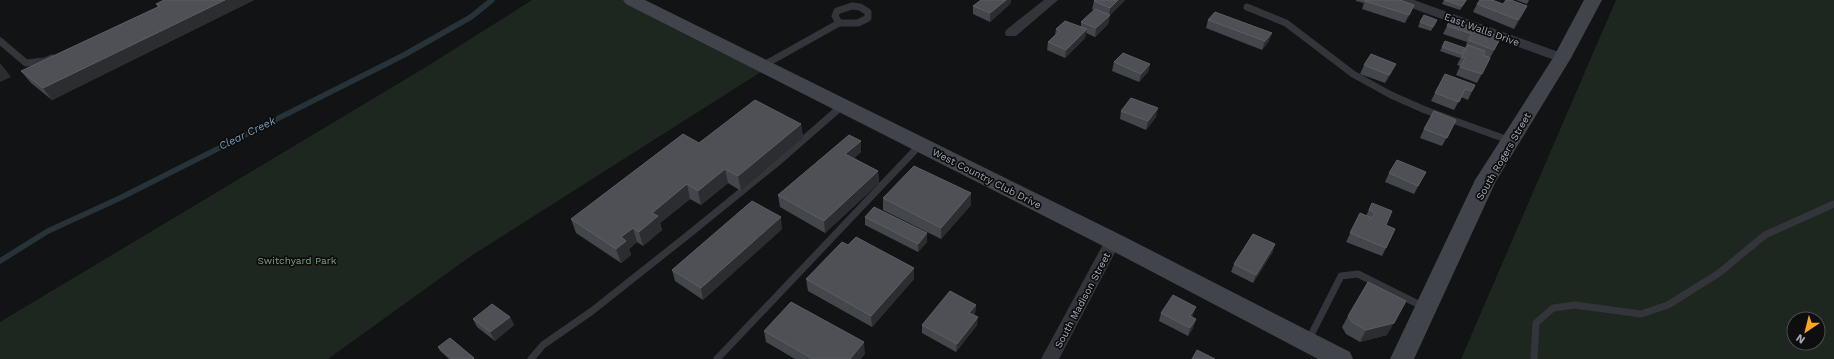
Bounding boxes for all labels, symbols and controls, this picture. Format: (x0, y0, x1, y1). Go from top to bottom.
street label: East Walls Drive (1443, 11, 1521, 48)
street label: South Rogers Street (1474, 110, 1533, 202)
water label: Clear Creek (217, 114, 279, 153)
street label: West Country Club Drive (931, 146, 1043, 211)
street label: South Madison Street (1053, 250, 1113, 350)
park label: Switchyard Park (257, 255, 337, 266)
north arrow (1786, 311, 1826, 351)
text: N (1793, 331, 1808, 346)

